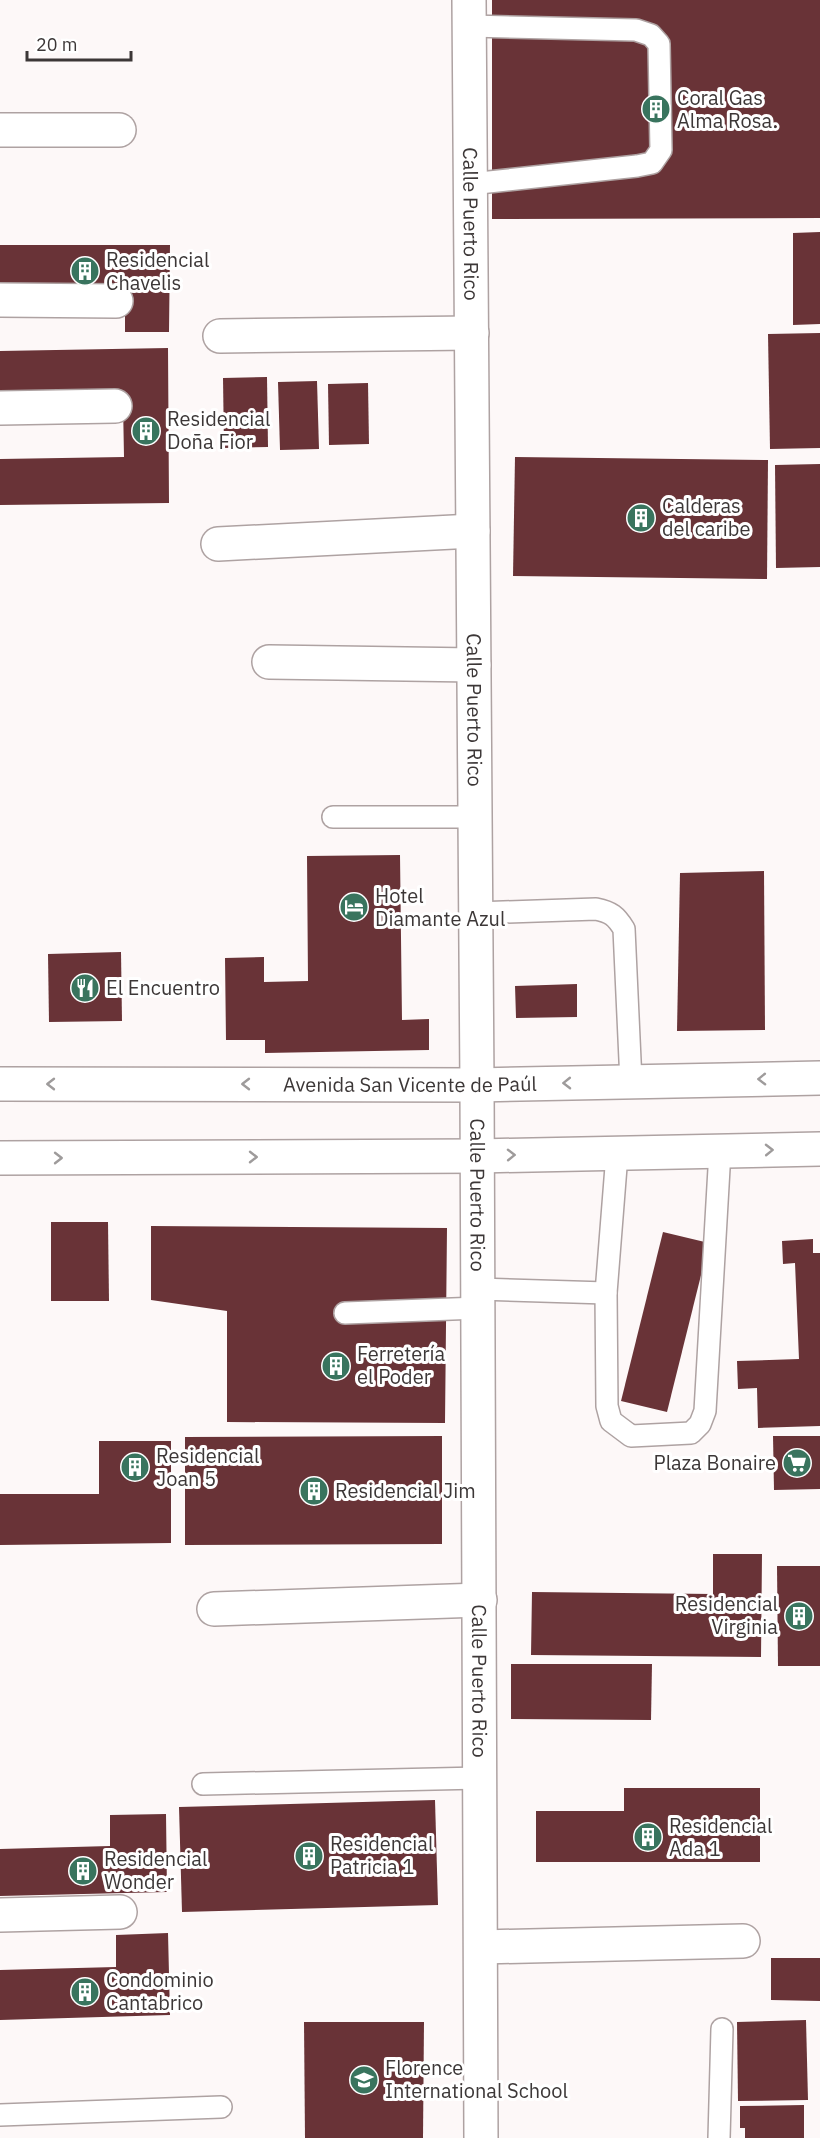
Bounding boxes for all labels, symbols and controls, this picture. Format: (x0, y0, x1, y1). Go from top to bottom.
scale bar (27, 24, 130, 62)
text: 20 m (36, 33, 78, 56)
place label: Coral Gas Alma Rosa. (677, 84, 778, 134)
building icon: Coral Gas Alma Rosa. (640, 93, 672, 125)
street label: Calle Puerto Rico (457, 147, 485, 301)
place label: Residencial Chavelis (106, 246, 209, 296)
building icon: Residencial Chavelis (69, 255, 101, 287)
place label: Residencial Doña Fior (167, 405, 270, 455)
building icon: Residencial Doña Fior (130, 415, 162, 447)
place label: Calderas del caribe (662, 492, 750, 542)
building icon: Calderas del caribe (625, 502, 657, 534)
street label: Calle Puerto Rico (461, 633, 489, 787)
place label: Hotel Diamante Azul (375, 882, 505, 932)
hotel icon: Hotel Diamante Azul (338, 891, 370, 923)
restaurant icon: El Encuentro (69, 972, 101, 1004)
place label: El Encuentro (106, 974, 220, 1001)
street label: Avenida San Vicente de Paúl (283, 1070, 537, 1098)
one-way arrow (757, 1073, 766, 1086)
one-way arrow (562, 1077, 571, 1090)
one-way arrow (46, 1078, 55, 1090)
one-way arrow (241, 1078, 250, 1090)
street label: Calle Puerto Rico (464, 1118, 492, 1272)
one-way arrow (765, 1144, 774, 1157)
one-way arrow (507, 1149, 516, 1162)
one-way arrow (249, 1151, 258, 1163)
one-way arrow (54, 1152, 63, 1164)
place label: Ferretería el Poder (357, 1340, 445, 1390)
building icon: Ferretería el Poder (320, 1350, 352, 1382)
place label: Residencial Joan 5 (156, 1442, 259, 1492)
supermarket icon: Plaza Bonaire (781, 1447, 813, 1479)
place label: Plaza Bonaire (654, 1449, 776, 1476)
building icon: Residencial Joan 5 (119, 1451, 151, 1483)
building icon: Residencial Jim (298, 1475, 330, 1507)
place label: Residencial Jim (335, 1477, 476, 1504)
place label: Residencial Virginia (675, 1590, 778, 1640)
building icon: Residencial Virginia (783, 1600, 815, 1632)
street label: Calle Puerto Rico (466, 1604, 494, 1758)
place label: Residencial Ada 1 (669, 1812, 772, 1862)
building icon: Residencial Ada 1 (632, 1821, 664, 1853)
place label: Residencial Patricia 1 (330, 1830, 433, 1880)
building icon: Residencial Patricia 1 (293, 1840, 325, 1872)
place label: Residencial Wonder (104, 1845, 207, 1895)
building icon: Residencial Wonder (67, 1855, 99, 1887)
place label: Condominio Cantabrico (106, 1966, 214, 2016)
building icon: Condominio Cantabrico (69, 1976, 101, 2008)
place label: Florence International School (385, 2054, 568, 2104)
school or university icon: Florence International School (348, 2064, 380, 2096)

